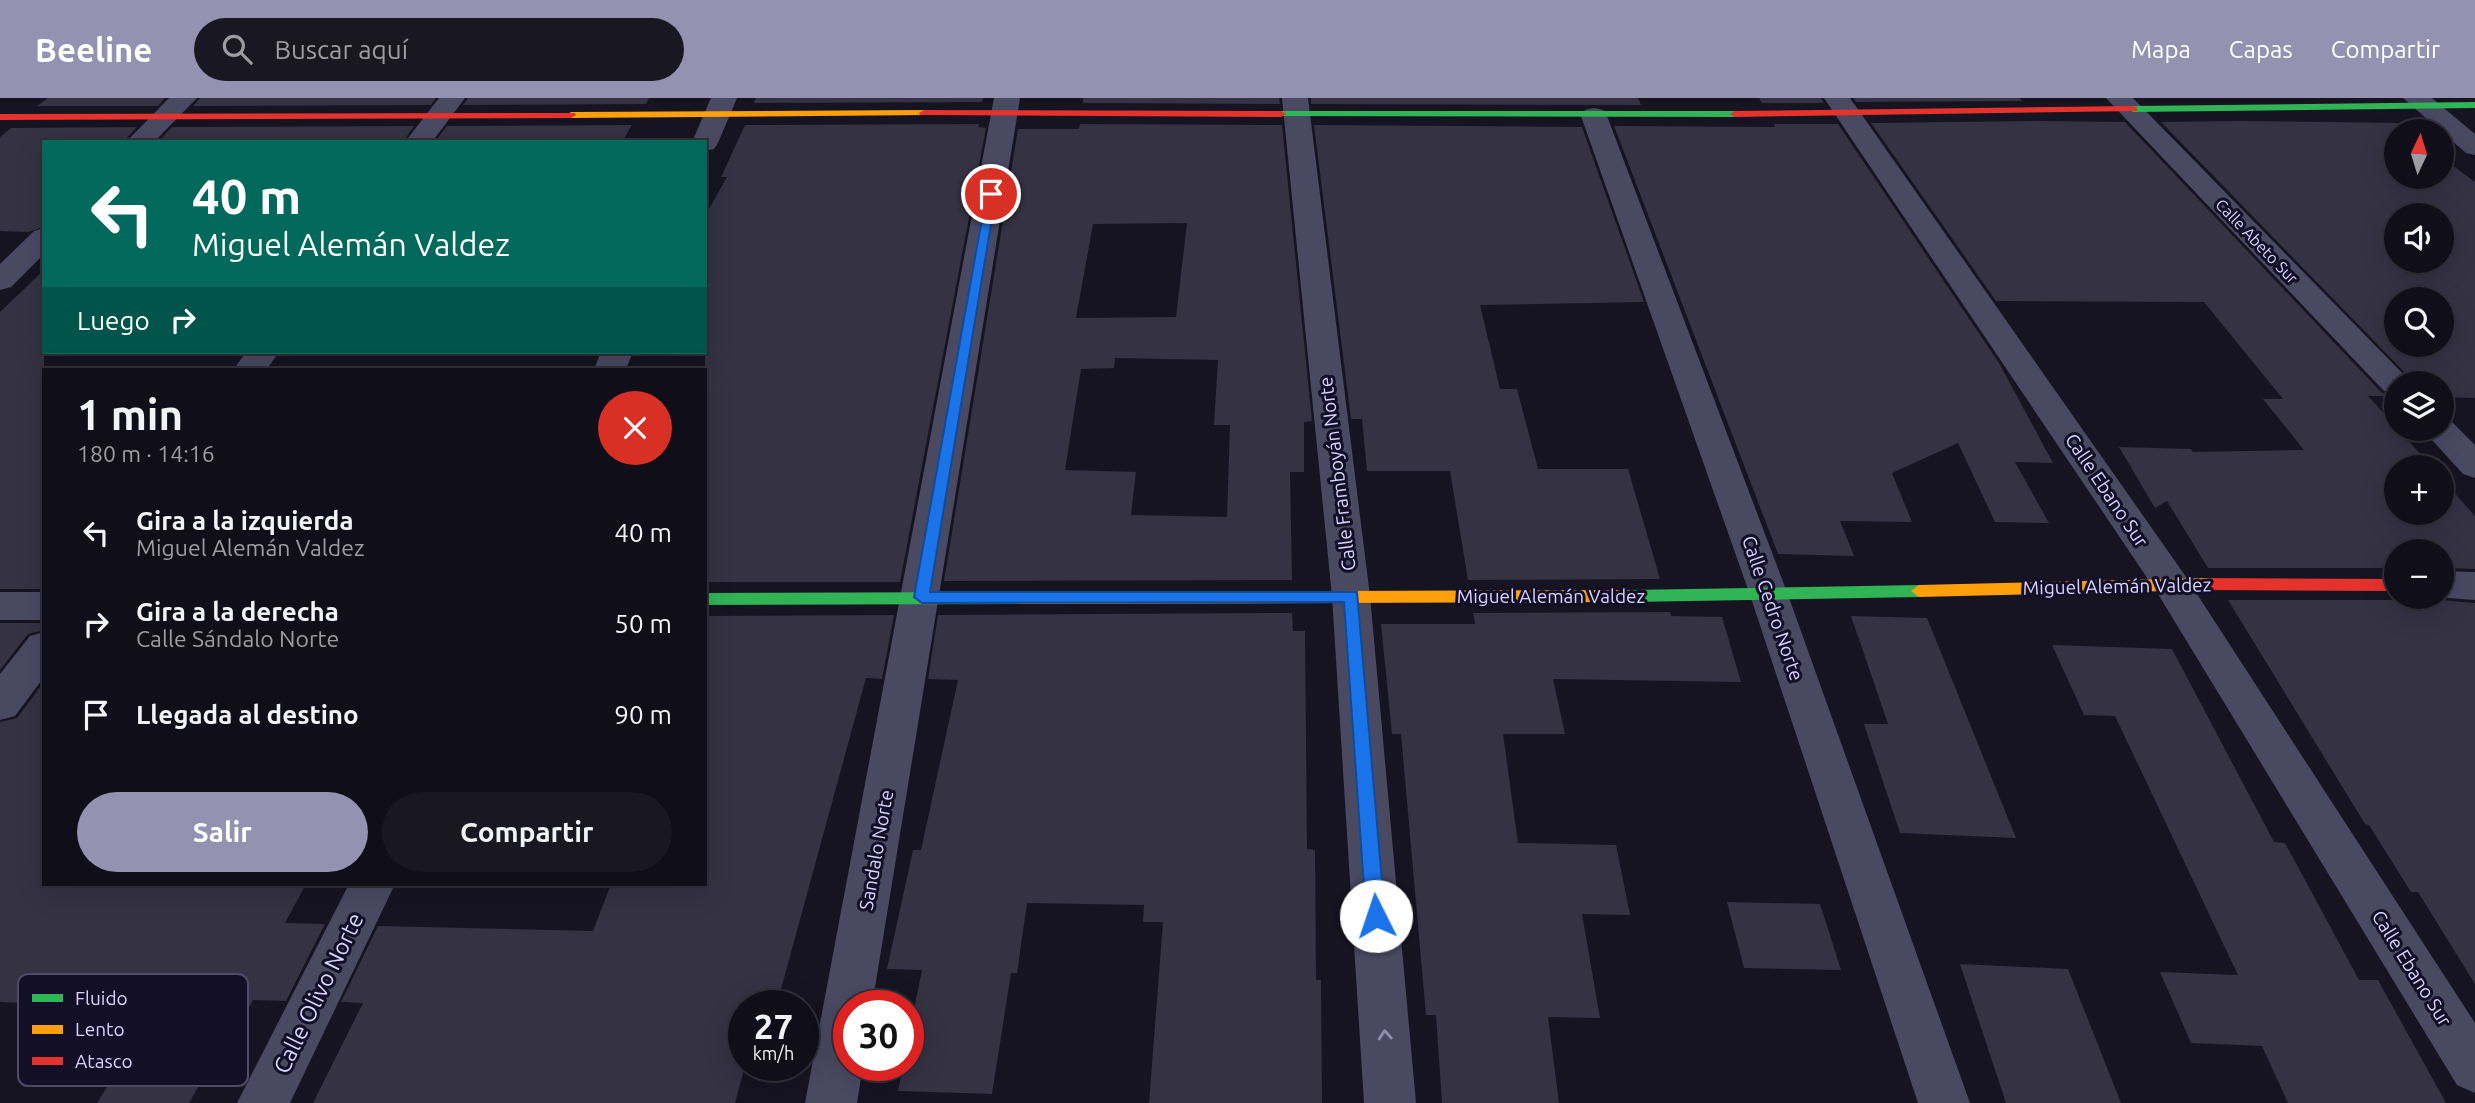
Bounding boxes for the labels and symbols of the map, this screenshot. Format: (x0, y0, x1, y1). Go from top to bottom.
north arrow (2384, 119, 2454, 189)
pin (961, 164, 1021, 224)
street label: Calle Abeto Sur (2212, 195, 2302, 287)
street label: Calle Framboyán Norte (1314, 376, 1360, 572)
street label: Calle Ebano Sur (2061, 429, 2153, 551)
street label: Calle Cedro Norte (1738, 533, 1808, 683)
street label: Miguel Alemán Valdez (2022, 573, 2212, 599)
street label: Miguel Alemán Valdez (1457, 585, 1646, 607)
street label: Sandalo Norte (855, 788, 897, 912)
position arrow (1339, 879, 1413, 953)
street label: Calle Ebano Sur (2368, 906, 2456, 1030)
street label: Calle Olivo Norte (268, 909, 368, 1077)
legend (18, 974, 248, 1086)
text: Fluido (75, 987, 128, 1009)
speed limit sign: 30 (833, 990, 924, 1081)
text: Lento (75, 1018, 125, 1040)
one-way arrow (1378, 1029, 1393, 1040)
text: Atasco (75, 1050, 133, 1072)

